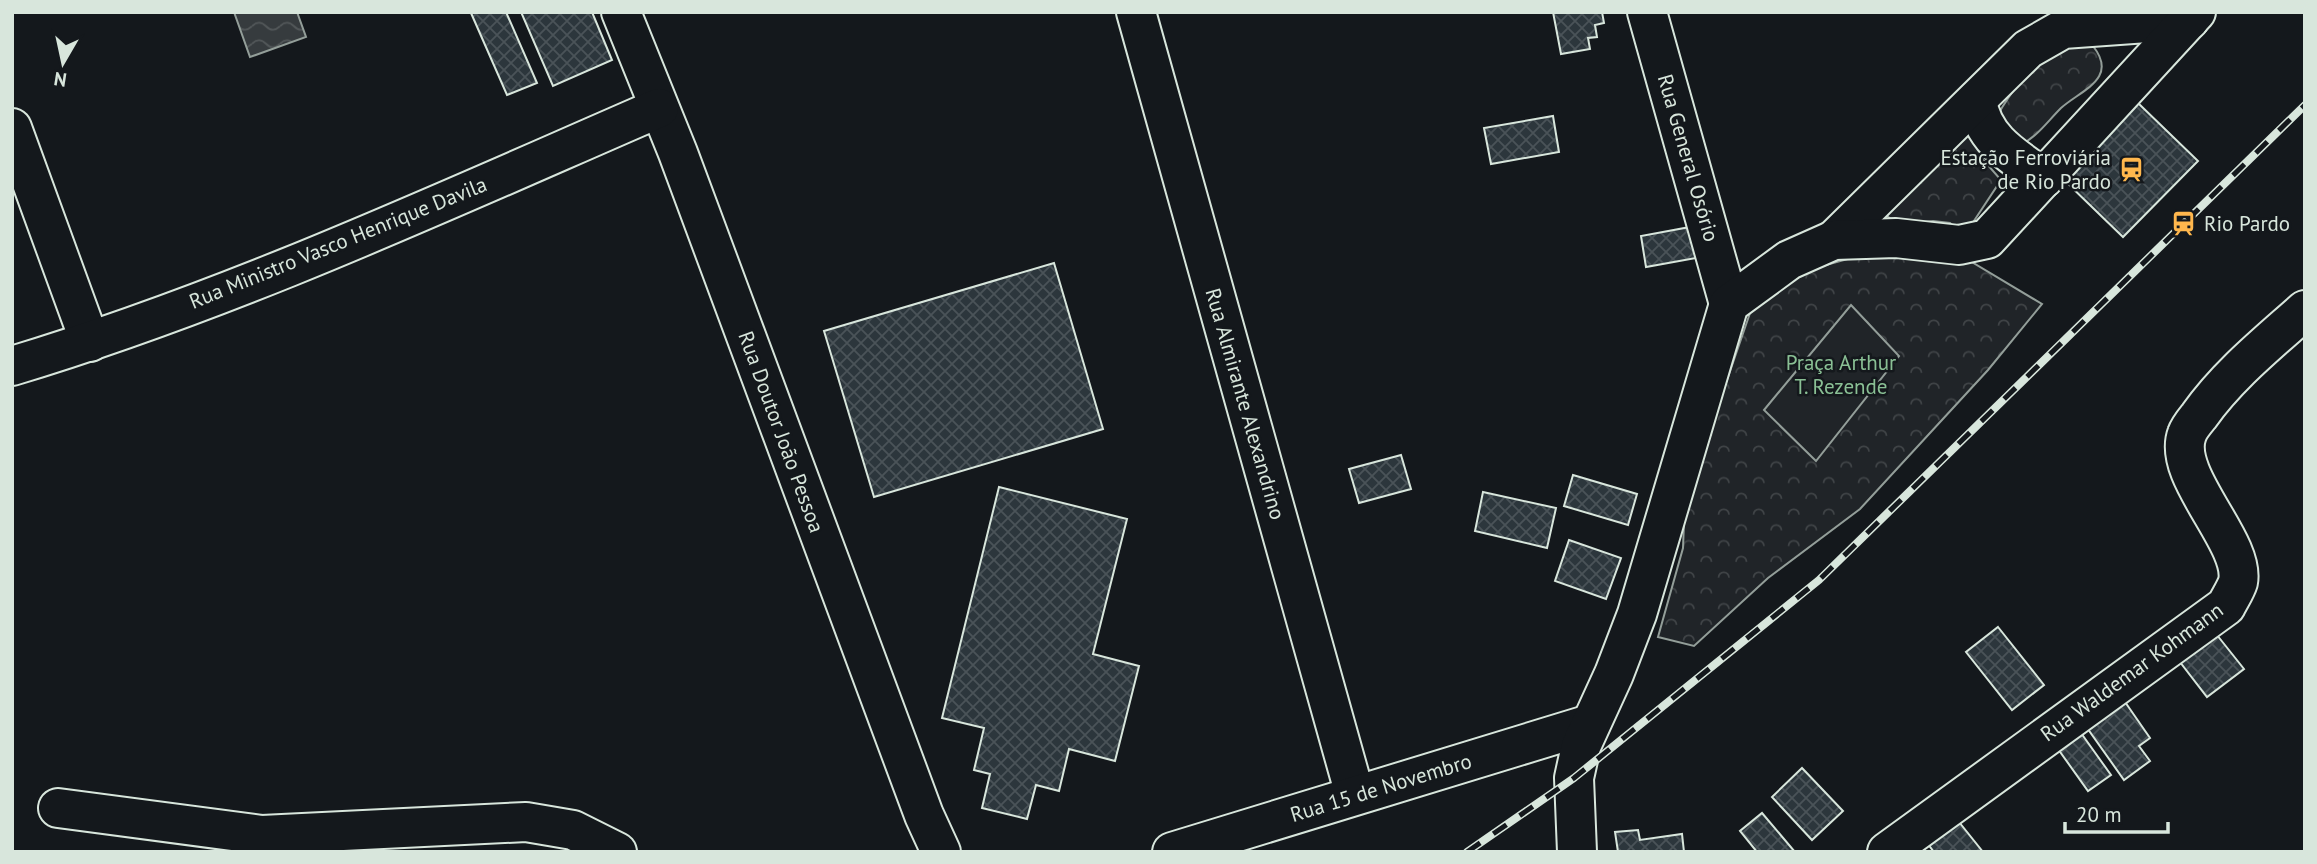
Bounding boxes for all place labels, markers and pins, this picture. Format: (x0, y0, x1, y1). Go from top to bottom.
place label: Estação Ferroviária de Rio Pardo (1940, 144, 2111, 195)
station icon: Estação Ferroviária de Rio Pardo (2117, 156, 2145, 184)
station icon: Rio Pardo (2170, 210, 2198, 238)
place label: Rio Pardo (2204, 210, 2290, 237)

